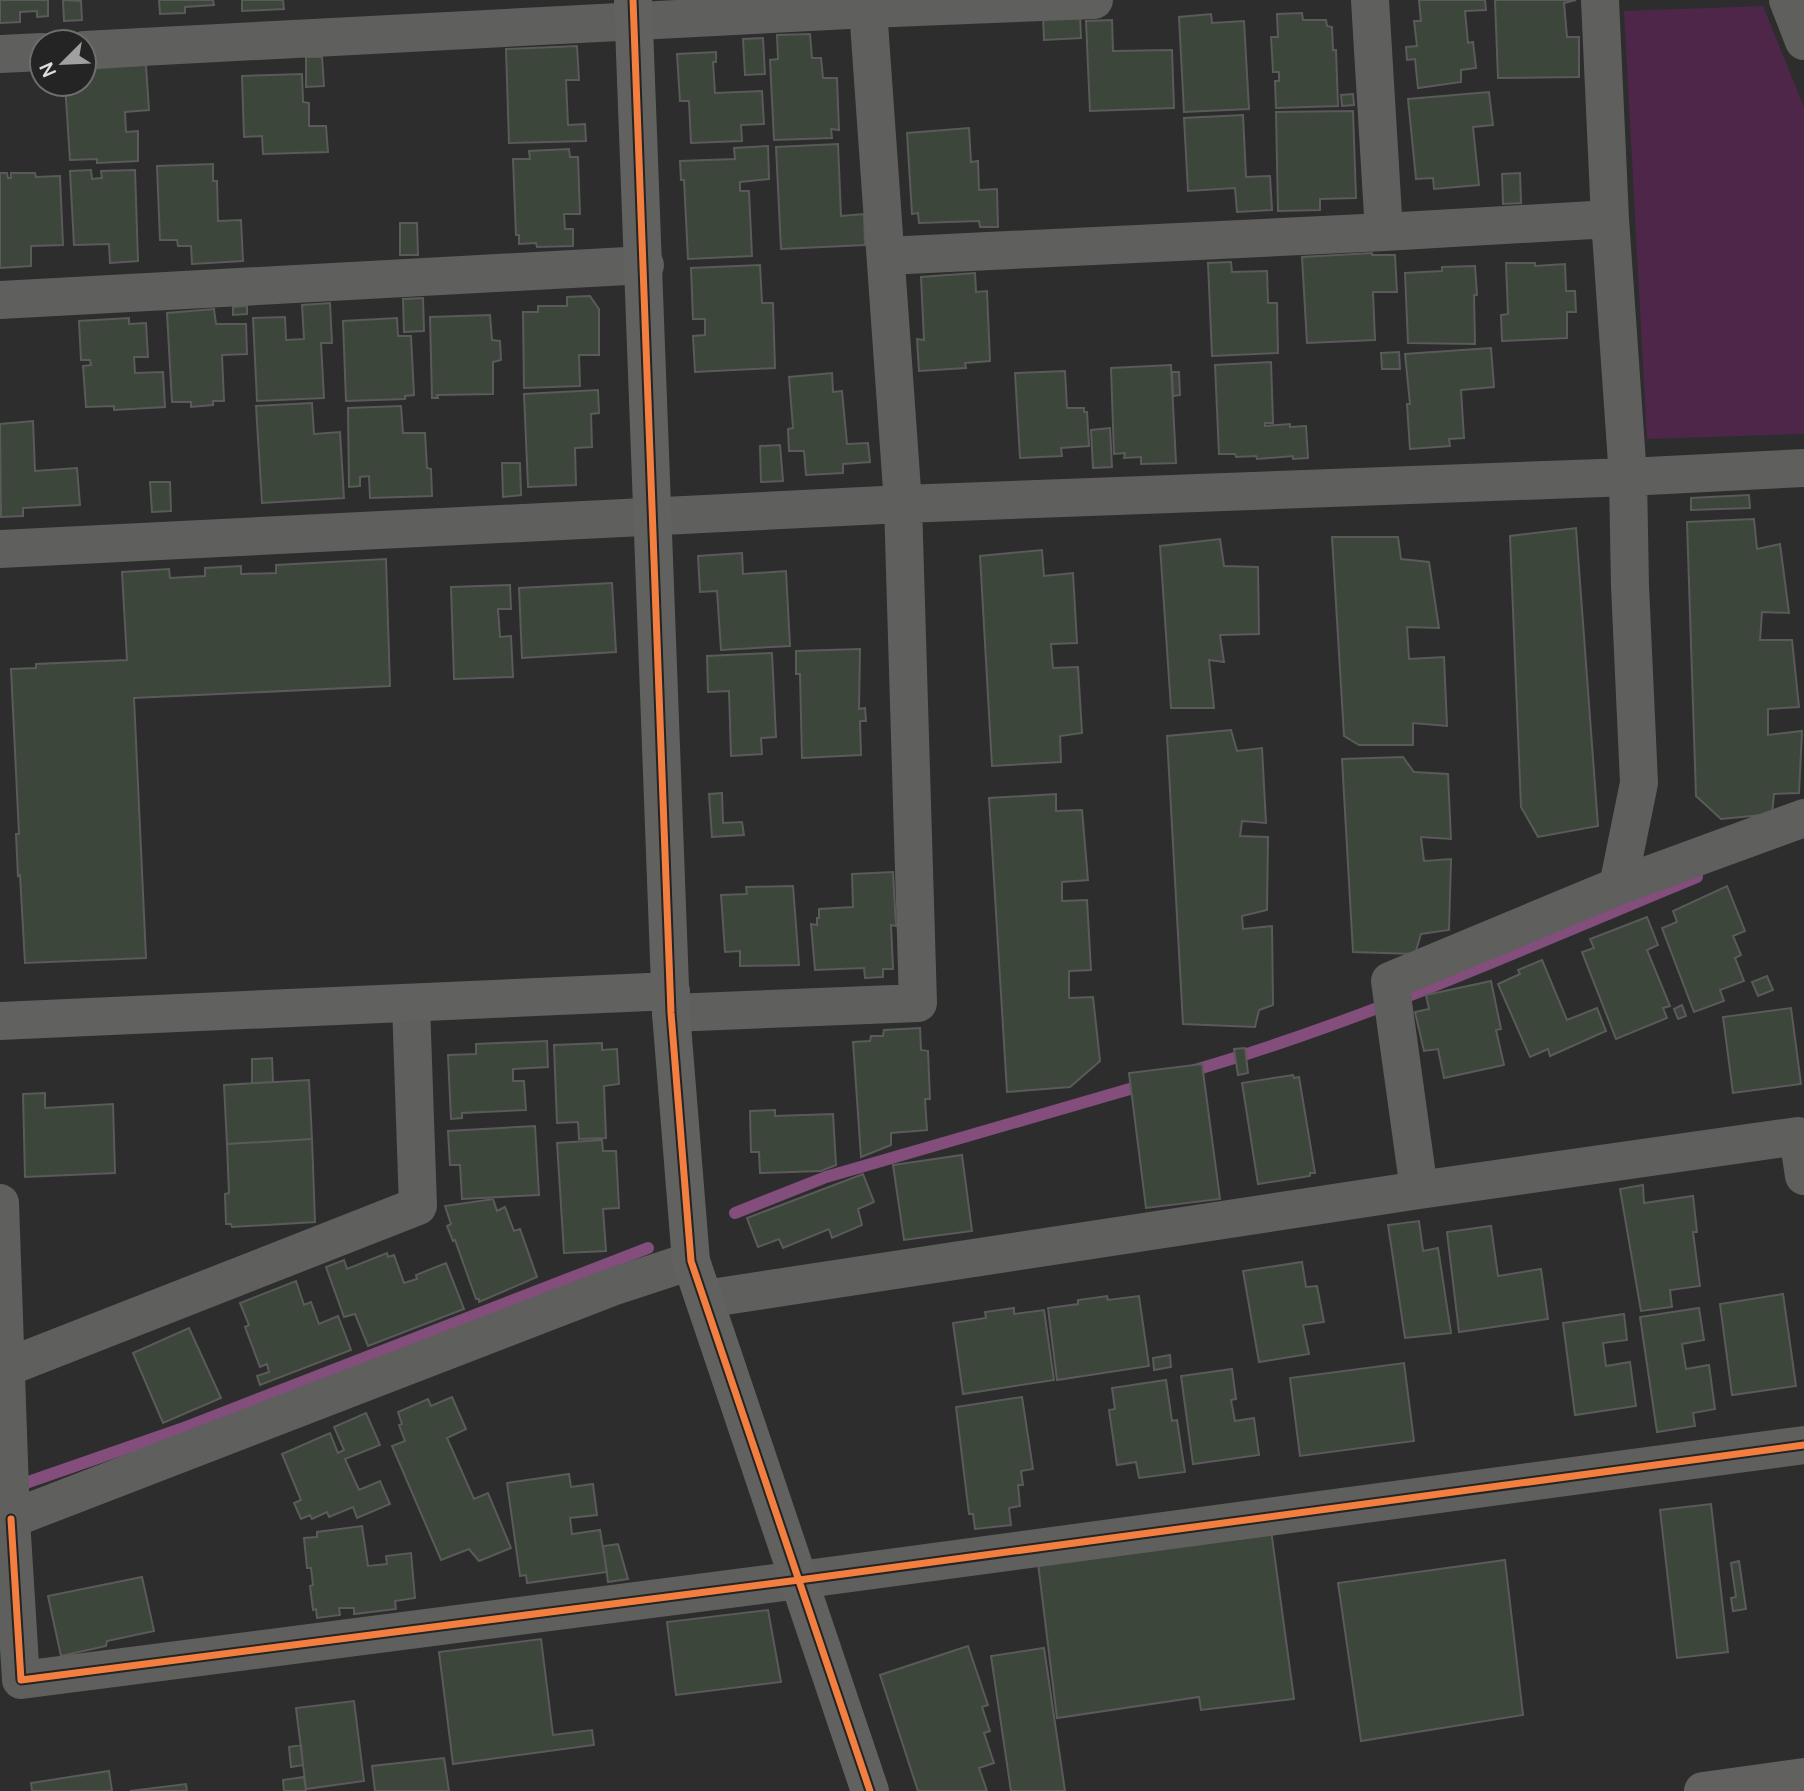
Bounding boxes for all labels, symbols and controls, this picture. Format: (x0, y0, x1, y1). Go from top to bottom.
north arrow (28, 28, 98, 98)
text: N (33, 58, 62, 81)

